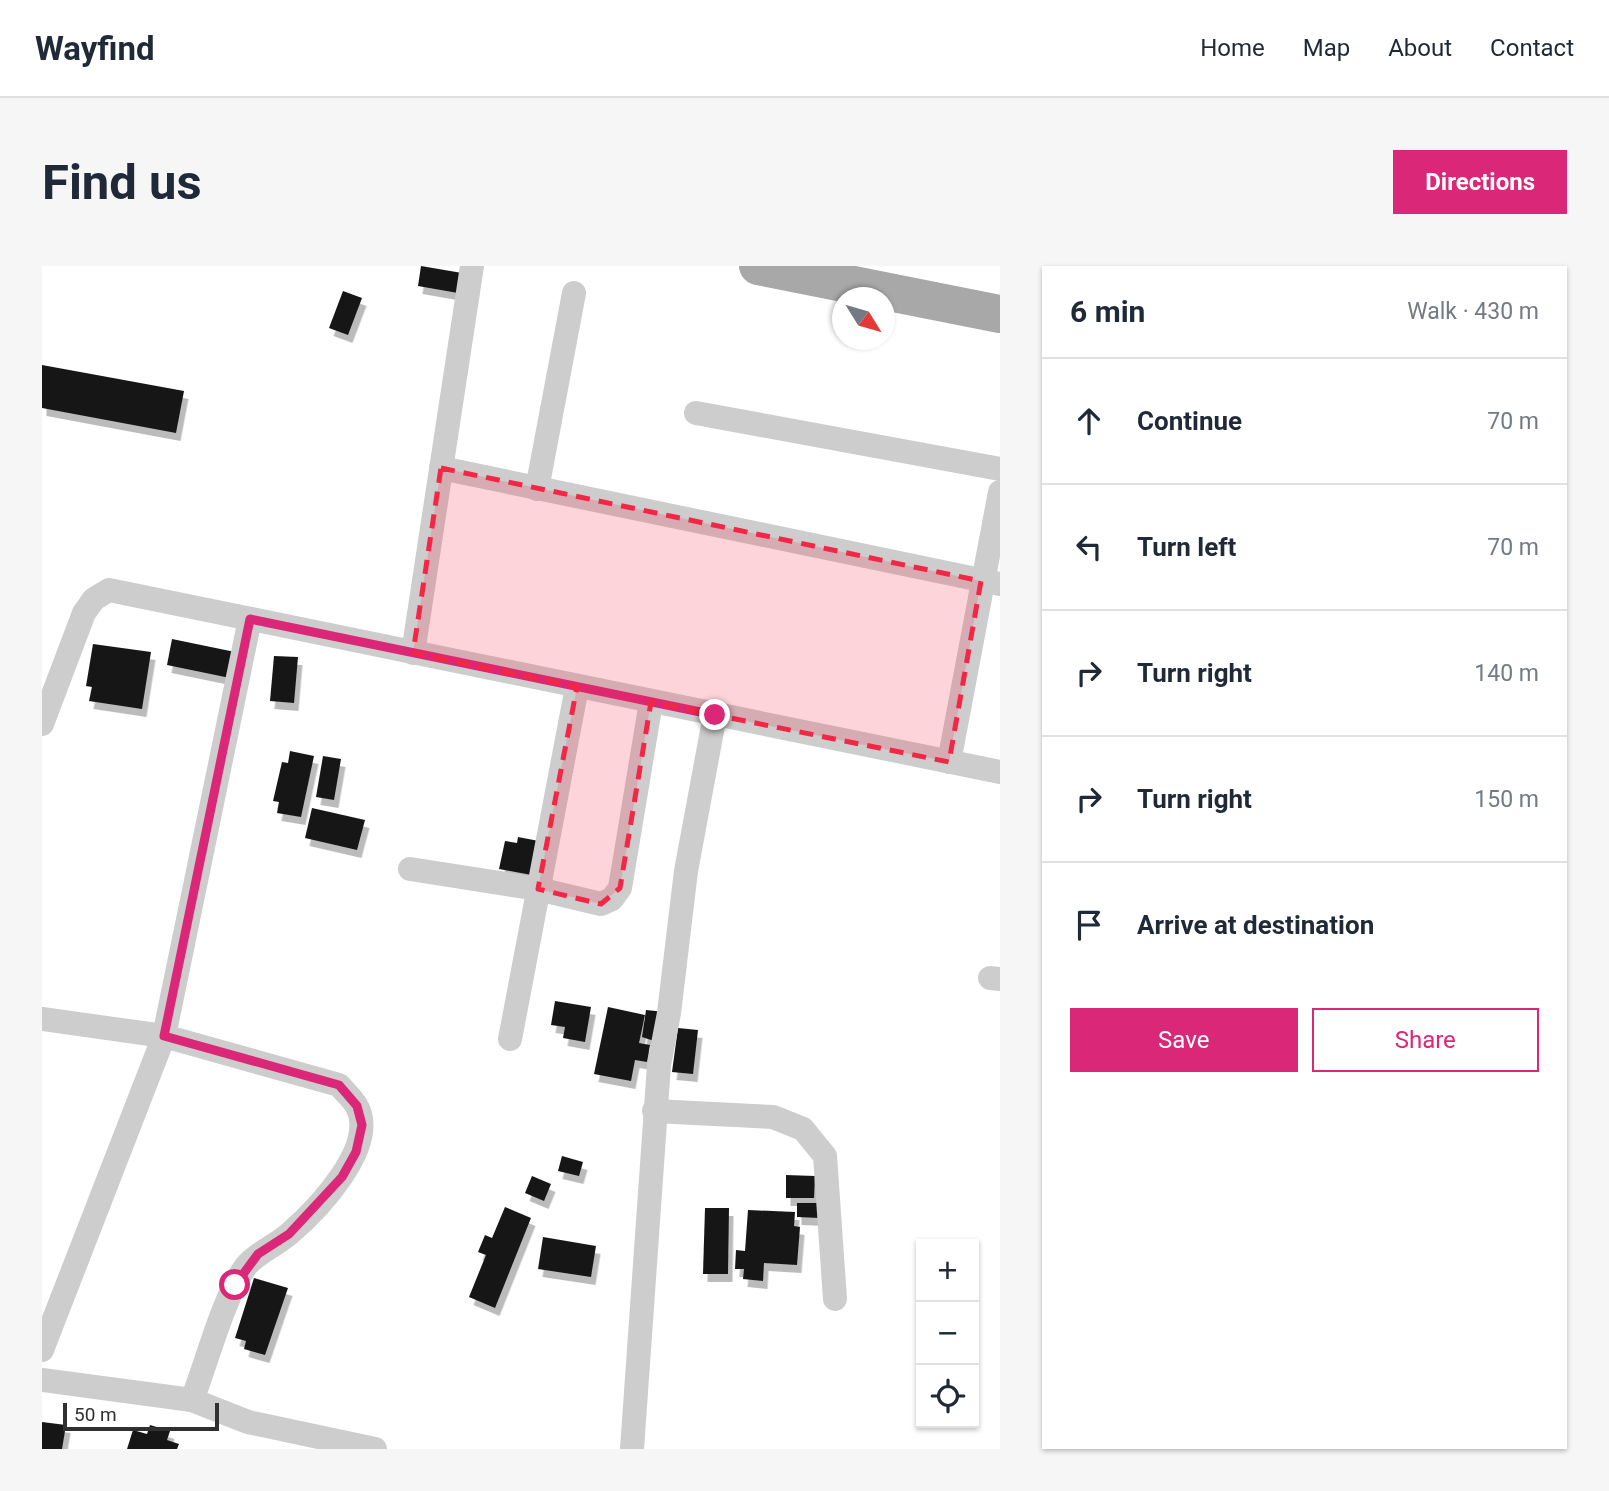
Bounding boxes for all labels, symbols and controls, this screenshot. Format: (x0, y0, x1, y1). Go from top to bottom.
text: Wayfind (35, 29, 155, 68)
text: Home (1200, 34, 1265, 62)
text: Map (1303, 34, 1350, 62)
text: About (1388, 34, 1452, 62)
text: Contact (1490, 34, 1574, 62)
button: Directions (1393, 150, 1567, 214)
text: Find us (42, 154, 202, 211)
north arrow (832, 287, 895, 350)
text: 6 min (1070, 294, 1145, 329)
text: Walk · 430 m (1407, 298, 1539, 325)
icon: ahead (1070, 402, 1108, 440)
text: Continue (1137, 406, 1242, 436)
text: 70 m (1487, 408, 1539, 435)
icon: left (1070, 528, 1108, 566)
text: Turn left (1137, 532, 1236, 562)
text: 70 m (1487, 534, 1539, 561)
icon: right (1070, 654, 1108, 692)
text: Turn right (1137, 658, 1252, 688)
text: 140 m (1474, 660, 1539, 687)
route end (699, 699, 730, 730)
icon: right (1070, 780, 1108, 818)
text: Turn right (1137, 784, 1252, 814)
text: 150 m (1474, 786, 1539, 813)
icon: arrive (1070, 906, 1108, 944)
text: Arrive at destination (1137, 910, 1374, 940)
button: Save (1070, 1008, 1298, 1072)
button: Share (1312, 1008, 1539, 1072)
map controls (916, 1239, 979, 1428)
button: + (916, 1239, 979, 1302)
route start (219, 1269, 250, 1300)
button: − (916, 1302, 979, 1365)
button: locate (916, 1365, 979, 1428)
scale bar (63, 1400, 219, 1432)
text: 50 m (74, 1403, 117, 1426)

